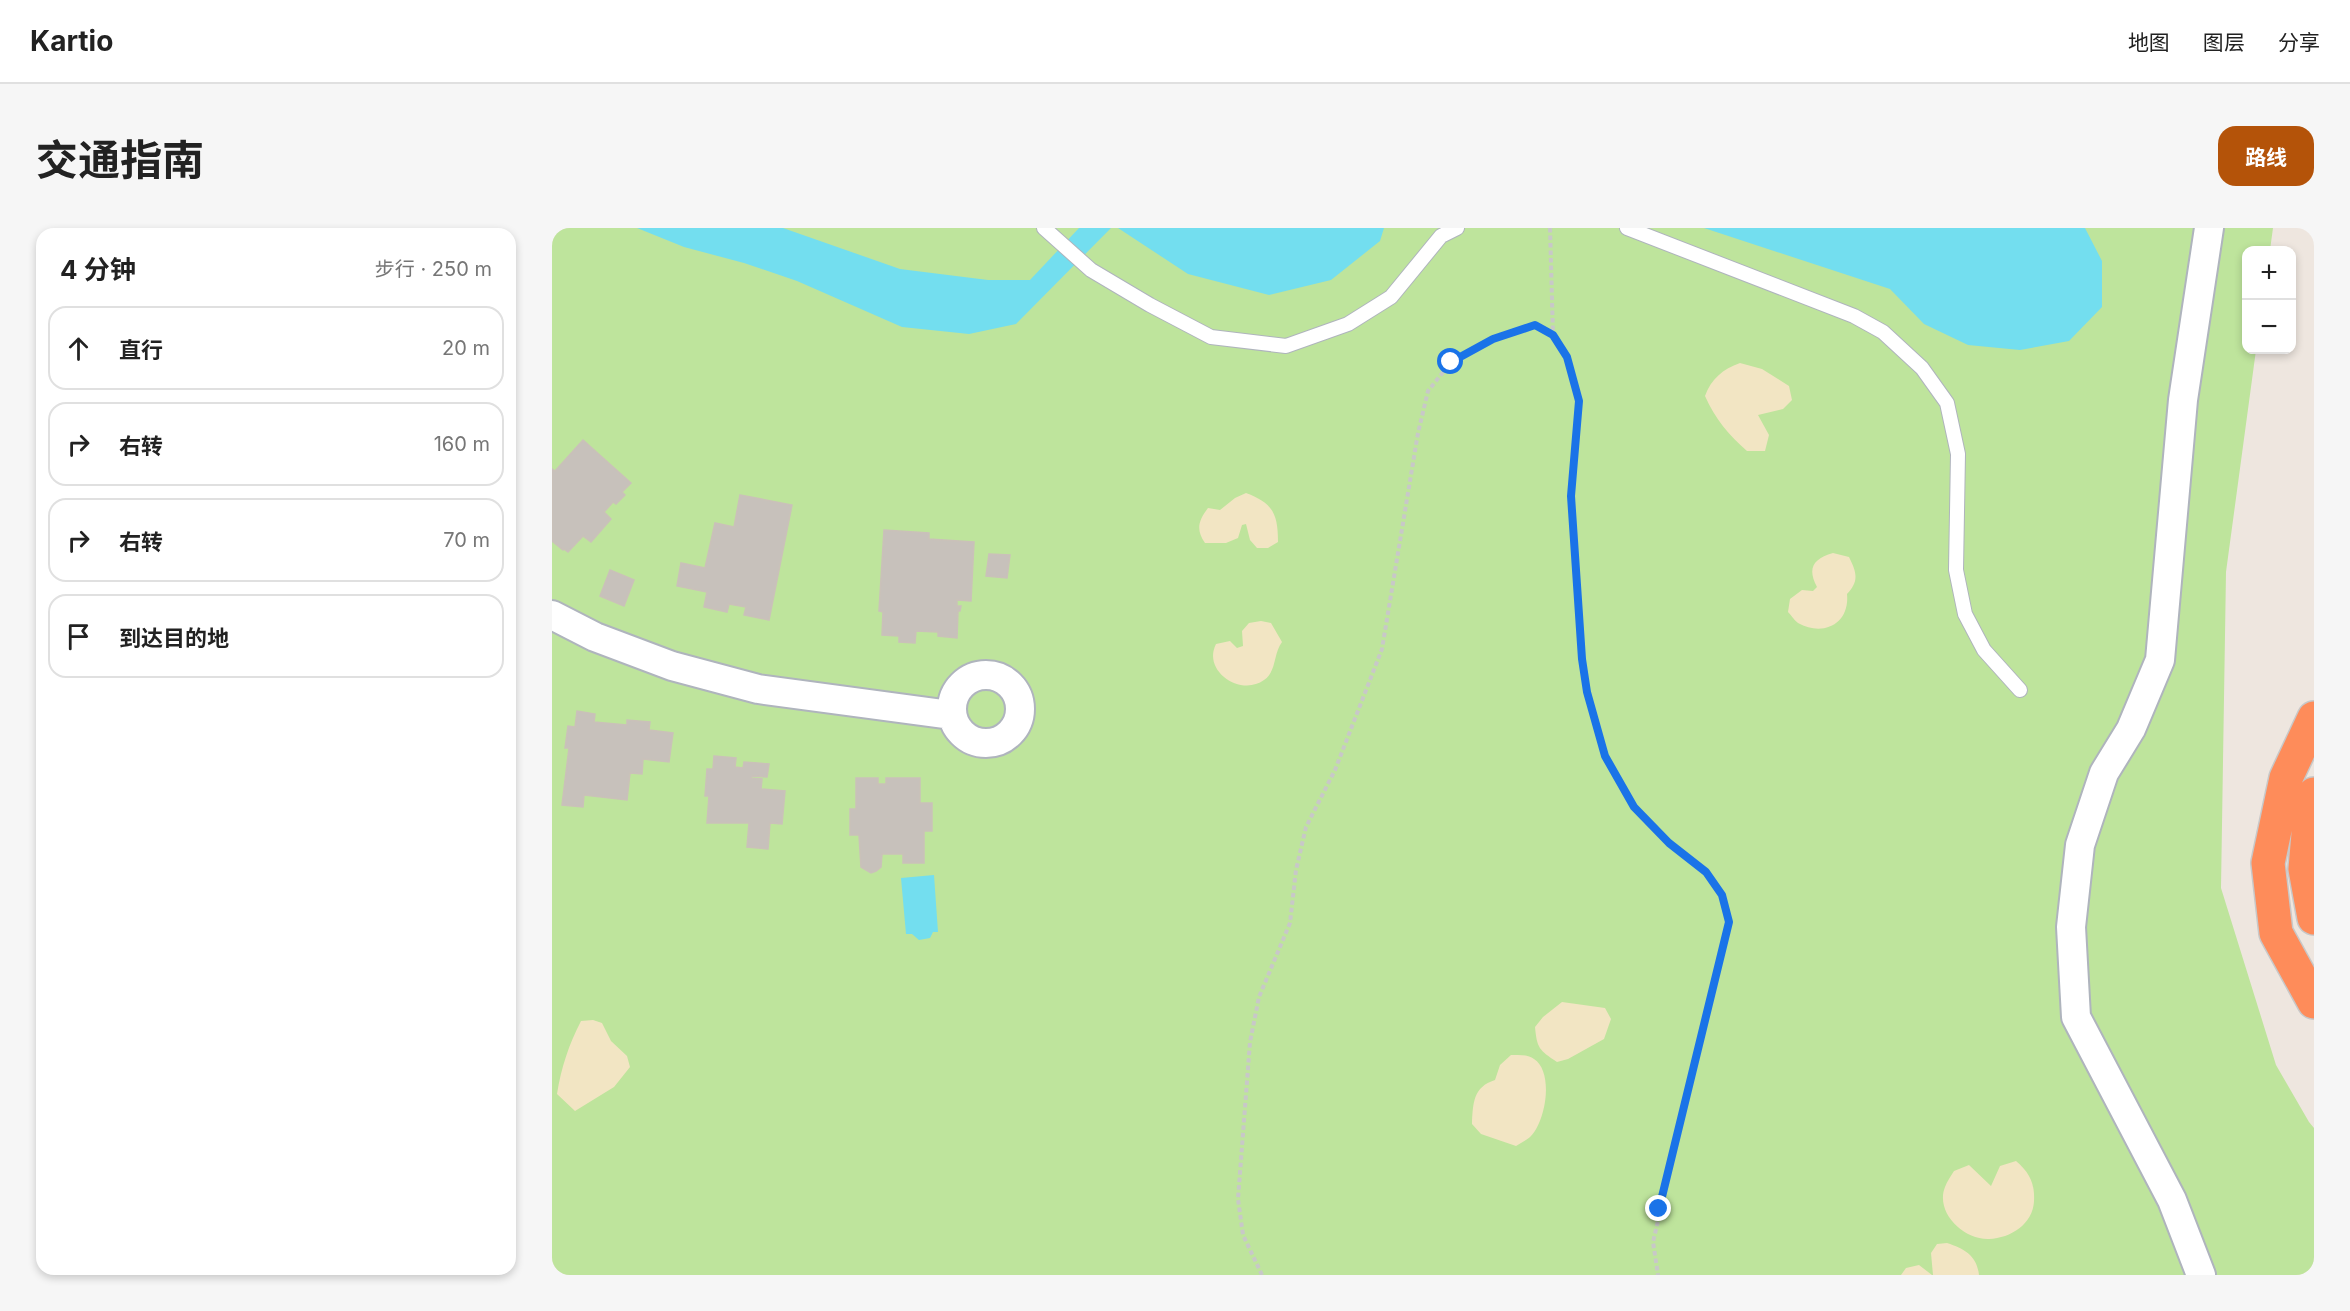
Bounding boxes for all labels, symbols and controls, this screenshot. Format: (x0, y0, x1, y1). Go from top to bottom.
text: Kartio (30, 24, 113, 58)
text: 地图 (2128, 30, 2170, 55)
text: 图层 (2203, 30, 2245, 55)
text: 分享 (2278, 30, 2320, 55)
button: 路线 (2218, 126, 2314, 186)
text: 交通指南 (36, 134, 204, 185)
map controls (2242, 246, 2296, 354)
button: + (2242, 246, 2296, 300)
text: 4 分钟 (60, 254, 136, 285)
text: 步行 · 250 m (375, 257, 492, 281)
button: − (2242, 300, 2296, 354)
icon: ahead (62, 332, 95, 365)
text: 20 m (442, 336, 490, 360)
text: 直行 (119, 337, 163, 363)
route start (1437, 348, 1463, 374)
icon: right (62, 428, 95, 461)
text: 160 m (434, 432, 490, 456)
text: 右转 (119, 433, 163, 459)
icon: right (62, 524, 95, 557)
text: 70 m (443, 528, 490, 552)
text: 右转 (119, 529, 163, 555)
icon: arrive (62, 620, 95, 653)
text: 到达目的地 (119, 625, 229, 651)
route end (1645, 1195, 1671, 1221)

